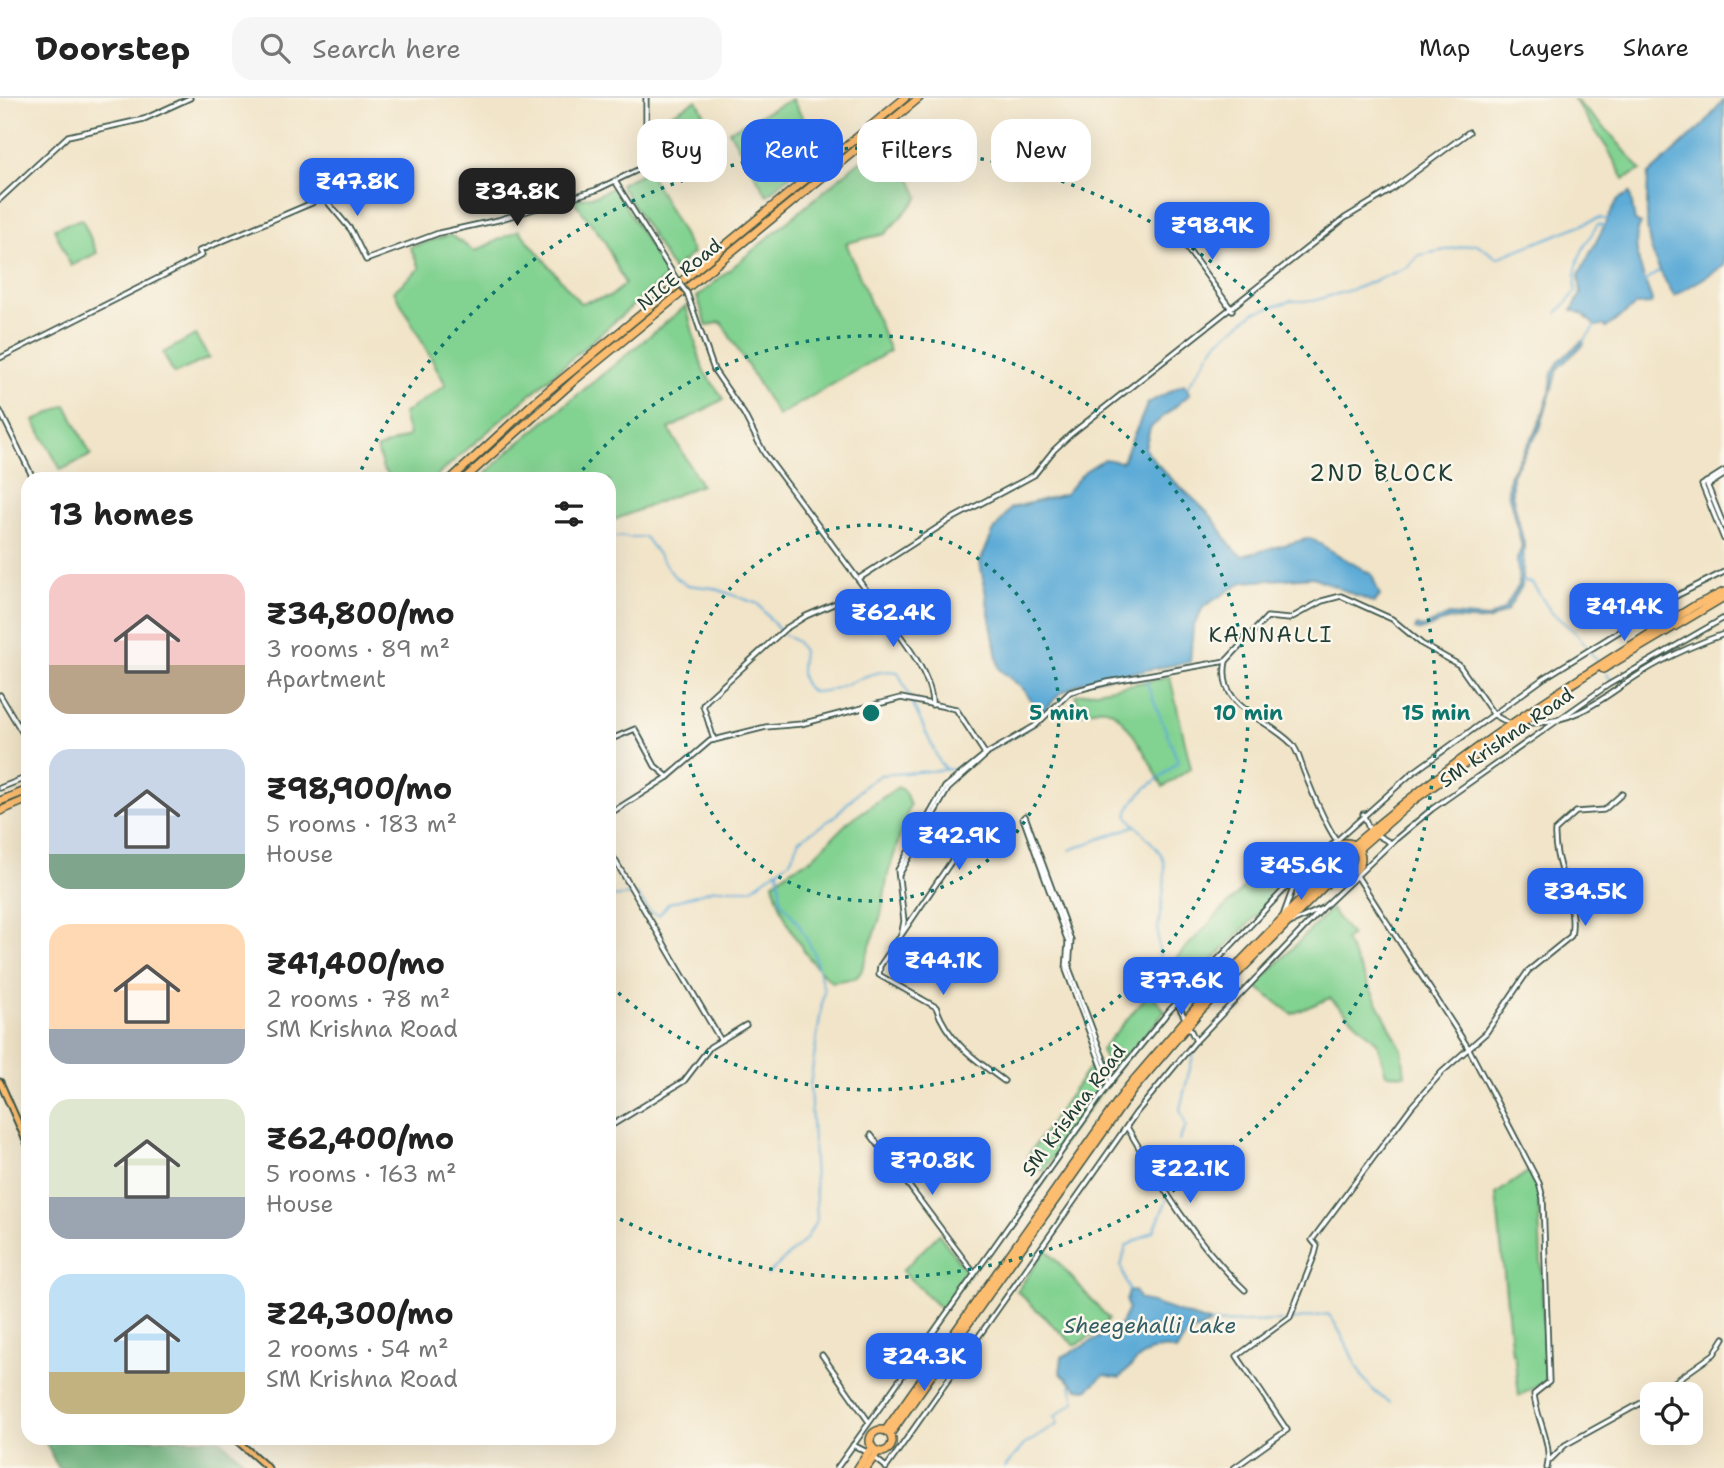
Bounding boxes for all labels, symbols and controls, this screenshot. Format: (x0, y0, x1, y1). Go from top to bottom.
search box (232, 17, 722, 80)
text: Doorstep (35, 26, 190, 71)
icon: search (256, 29, 294, 67)
text: Search here (312, 31, 461, 66)
text: Map (1419, 32, 1470, 64)
text: Layers (1508, 32, 1585, 64)
text: Share (1623, 32, 1689, 64)
chip: Buy (637, 119, 727, 182)
chip: Rent (741, 119, 843, 182)
chip: Filters (857, 119, 977, 182)
chip: New (991, 119, 1091, 182)
pin: ₹47.8K (300, 158, 414, 218)
text: ₹47.8K (315, 166, 399, 196)
pin: ₹34.8K (460, 169, 574, 228)
text: ₹34.8K (475, 176, 559, 206)
pin: ₹98.9K (1155, 202, 1269, 262)
text: ₹98.9K (1170, 210, 1254, 240)
street label: NICE Road (632, 233, 727, 316)
district label: 2ND BLOCK (1309, 458, 1455, 488)
text: 13 homes (49, 494, 194, 535)
icon: filters (550, 495, 588, 533)
pin: ₹41.4K (1567, 584, 1681, 643)
pin: ₹62.4K (836, 589, 950, 649)
text: ₹41.4K (1585, 591, 1663, 621)
text: ₹34,800/mo (266, 593, 455, 634)
text: ₹62.4K (851, 597, 935, 627)
icon: home (105, 602, 189, 686)
district label: KANNALLI (1209, 621, 1333, 649)
text: 3 rooms · 89 m² (266, 634, 450, 664)
text: Apartment (266, 664, 386, 694)
street label: SM Krishna Road (1434, 682, 1578, 793)
text: 5 min (1029, 699, 1089, 727)
text: 10 min (1213, 699, 1283, 727)
text: 15 min (1401, 699, 1471, 727)
centre of rings (859, 701, 883, 725)
text: ₹98,900/mo (266, 768, 452, 809)
icon: home (105, 777, 189, 861)
text: 5 rooms · 183 m² (266, 809, 457, 839)
pin: ₹42.9K (902, 812, 1016, 872)
text: ₹42.9K (918, 820, 1000, 850)
text: House (266, 839, 334, 869)
pin: ₹45.6K (1244, 842, 1358, 902)
text: ₹45.6K (1260, 850, 1342, 880)
pin: ₹34.5K (1528, 868, 1642, 928)
text: ₹34.5K (1543, 876, 1627, 906)
pin: ₹44.1K (886, 937, 1000, 997)
text: ₹41,400/mo (266, 943, 445, 984)
text: ₹44.1K (904, 945, 982, 975)
icon: home (105, 952, 189, 1036)
pin: ₹77.6K (1124, 958, 1238, 1017)
text: ₹77.6K (1139, 965, 1223, 995)
text: 2 rooms · 78 m² (266, 984, 450, 1014)
text: SM Krishna Road (266, 1014, 458, 1044)
street label: SM Krishna Road (1016, 1040, 1131, 1181)
text: ₹62,400/mo (266, 1118, 454, 1159)
icon: home (105, 1127, 189, 1211)
pin: ₹70.8K (875, 1138, 989, 1197)
text: ₹70.8K (890, 1145, 974, 1175)
pin: ₹22.1K (1133, 1146, 1247, 1205)
text: ₹22.1K (1151, 1153, 1229, 1183)
text: 5 rooms · 163 m² (266, 1159, 457, 1189)
text: House (266, 1189, 334, 1219)
text: ₹24,300/mo (266, 1293, 454, 1334)
icon: home (105, 1302, 189, 1386)
water label: Sheegehalli Lake (1064, 1312, 1236, 1340)
text: 2 rooms · 54 m² (266, 1334, 449, 1364)
pin: ₹24.3K (867, 1334, 981, 1393)
text: ₹24.3K (882, 1341, 966, 1371)
text: SM Krishna Road (266, 1364, 458, 1394)
map controls (1640, 1382, 1703, 1445)
button: locate (1640, 1382, 1703, 1445)

